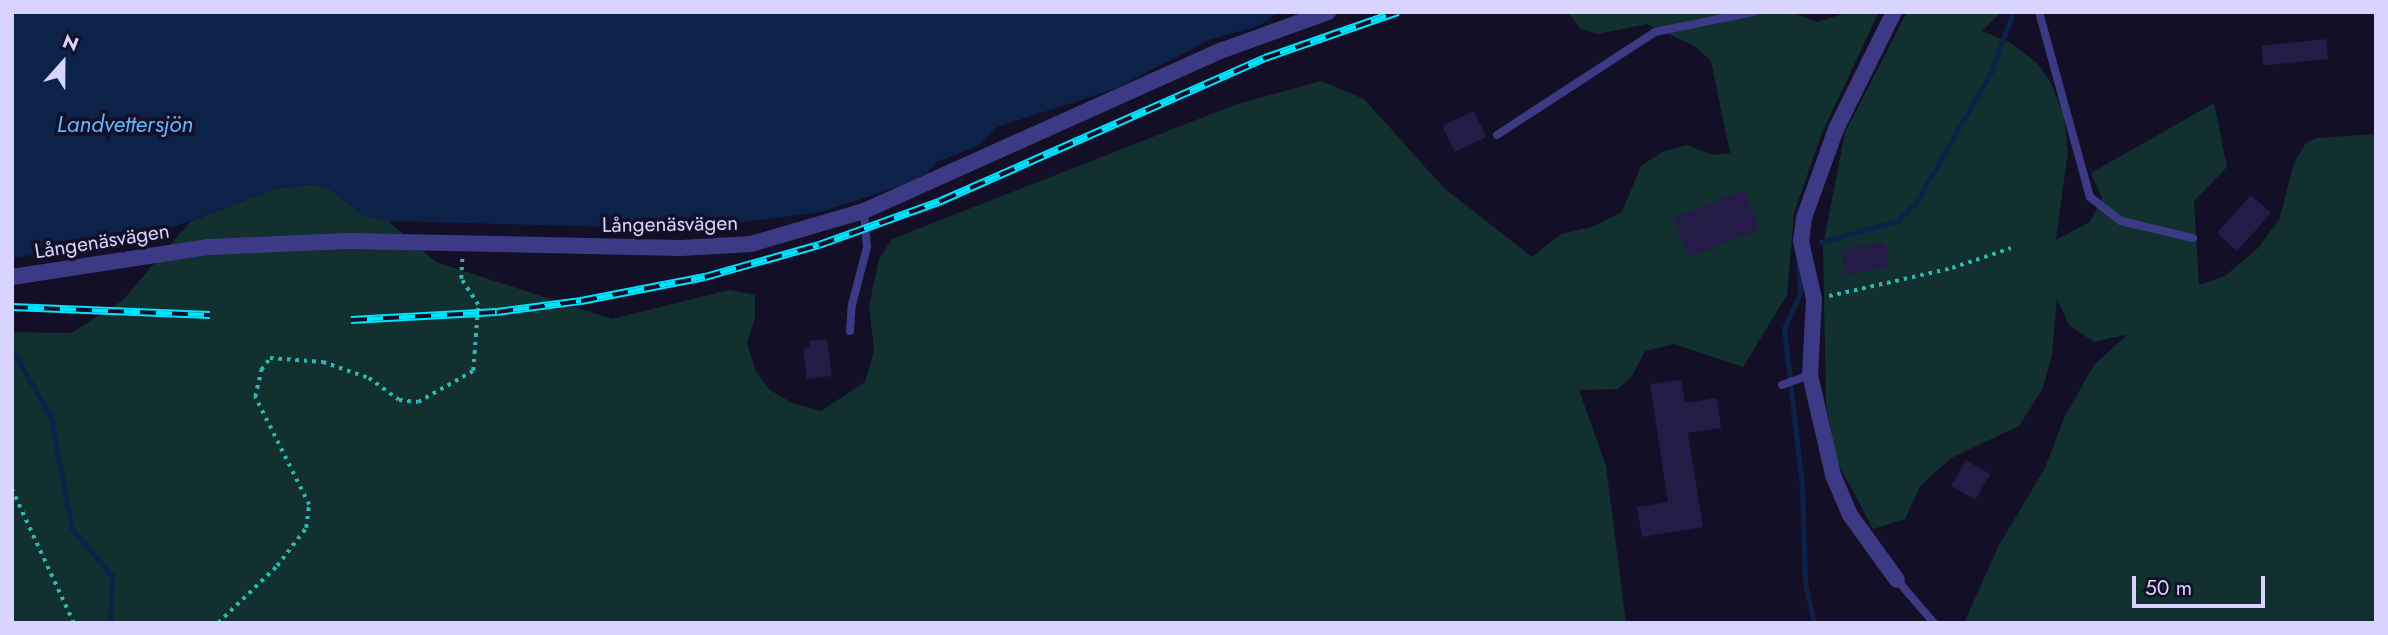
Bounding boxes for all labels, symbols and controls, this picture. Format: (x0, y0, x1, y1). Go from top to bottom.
north arrow (28, 28, 98, 98)
text: N (59, 28, 83, 58)
water label: Landvettersjön (57, 110, 193, 138)
street label: Långenäsvägen (602, 210, 738, 238)
street label: Långenäsvägen (33, 218, 171, 264)
scale bar (2136, 562, 2269, 606)
text: 50 m (2145, 573, 2192, 603)

